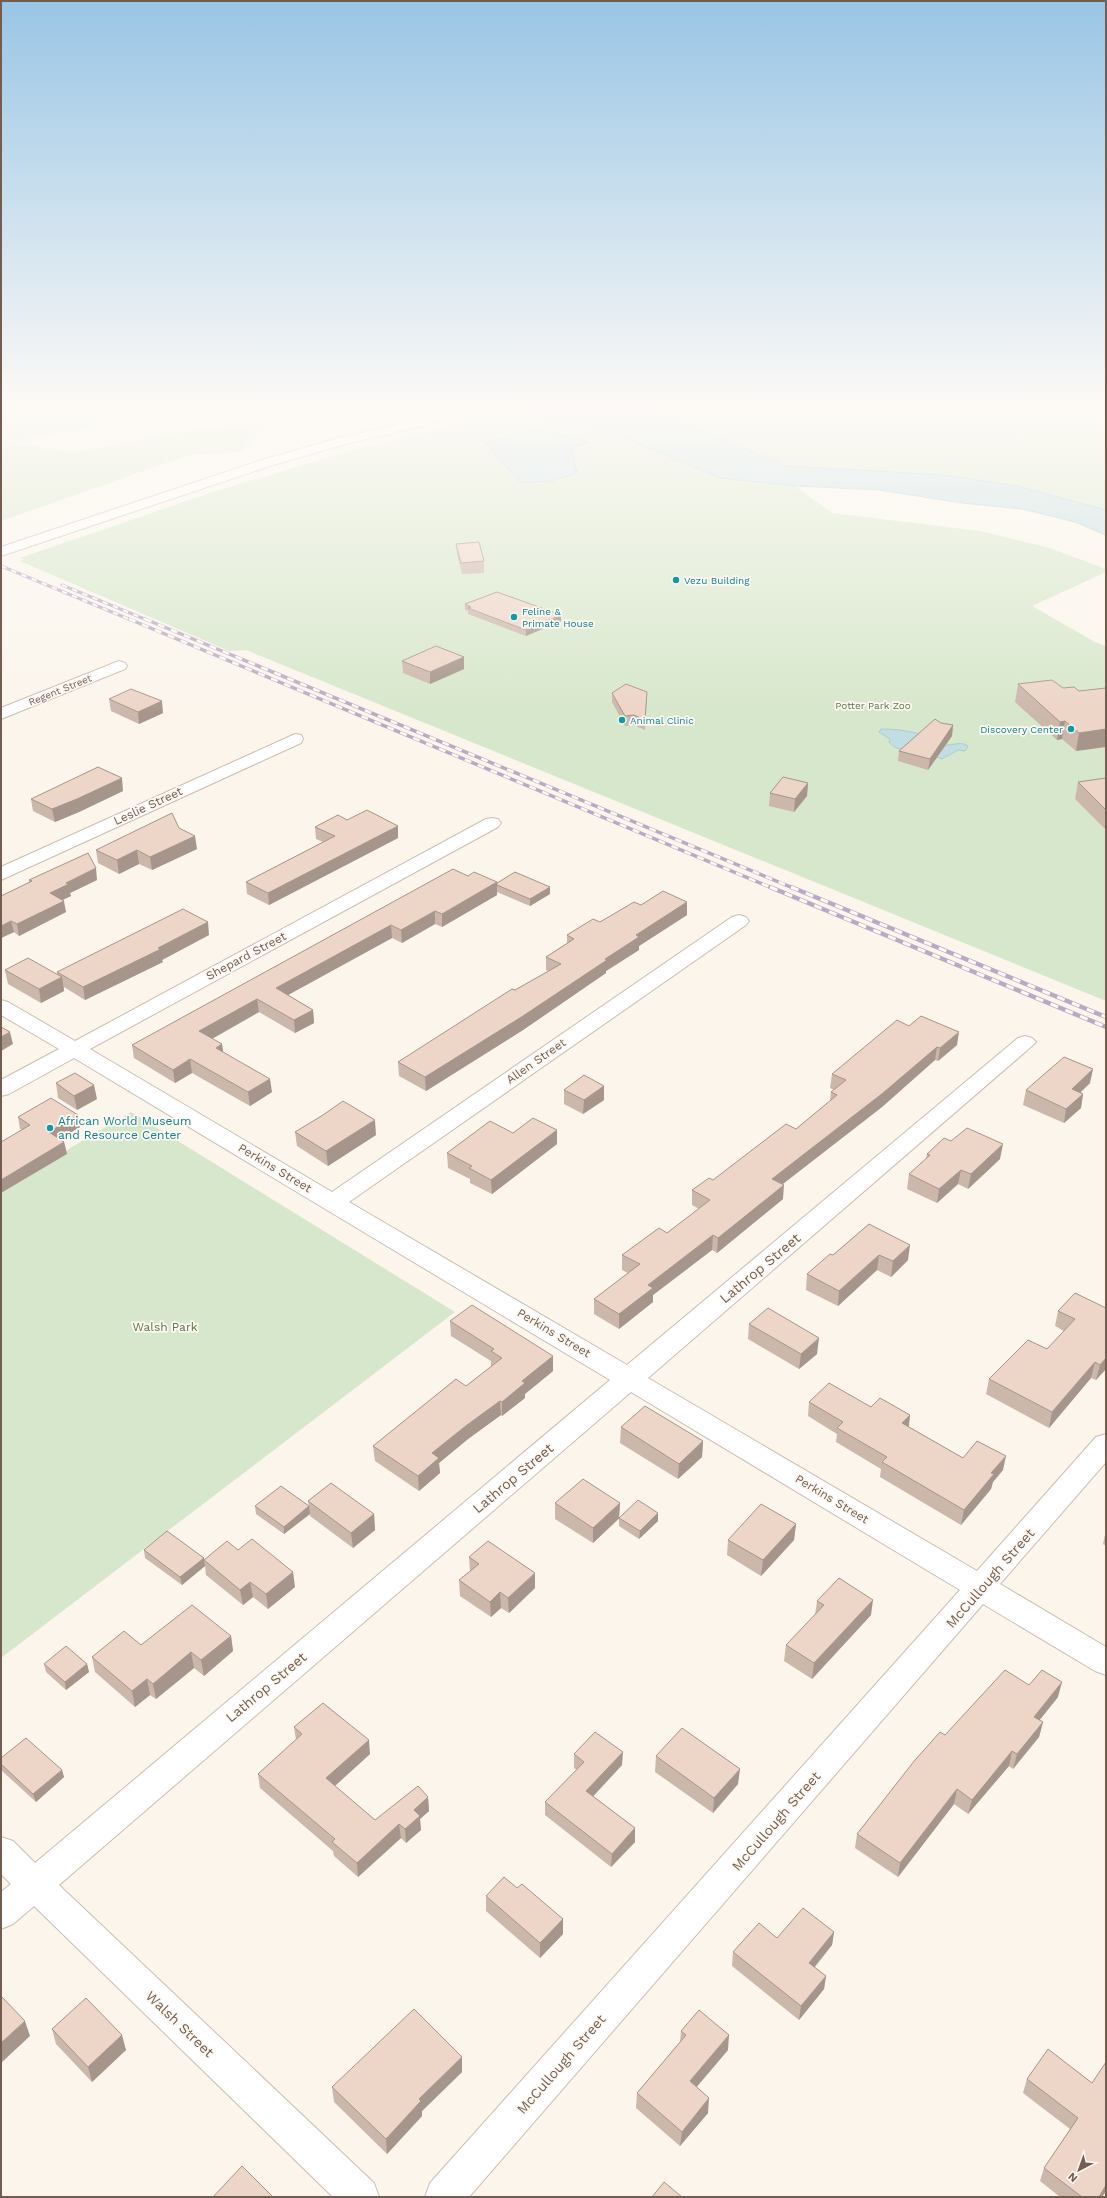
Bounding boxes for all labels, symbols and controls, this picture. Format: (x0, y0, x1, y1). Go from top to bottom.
marker: Vezu Building (671, 575, 681, 585)
place label: Vezu Building (684, 575, 750, 586)
place label: Feline & Primate House (522, 606, 594, 629)
marker: Feline & Primate House (509, 612, 519, 622)
street label: Regent Street (27, 672, 94, 708)
park label: Potter Park Zoo (835, 700, 911, 711)
marker: Animal Clinic (617, 715, 627, 725)
place label: Animal Clinic (630, 715, 694, 726)
place label: Discovery Center (980, 724, 1063, 735)
marker: Discovery Center (1066, 724, 1076, 734)
street label: Leslie Street (111, 784, 185, 828)
street label: Shepard Street (204, 929, 288, 983)
street label: Allen Street (503, 1035, 569, 1087)
place label: African World Museum and Resource Center (58, 1114, 191, 1142)
marker: African World Museum and Resource Center (45, 1123, 55, 1133)
street label: Perkins Street (236, 1141, 314, 1195)
street label: Lathrop Street (717, 1230, 804, 1306)
street label: Perkins Street (515, 1306, 593, 1360)
park label: Walsh Park (132, 1320, 198, 1334)
street label: Lathrop Street (470, 1440, 557, 1516)
street label: Perkins Street (793, 1472, 871, 1526)
street label: McCullough Street (942, 1525, 1038, 1631)
street label: Lathrop Street (223, 1649, 310, 1725)
street label: McCullough Street (728, 1768, 824, 1874)
street label: Walsh Street (143, 1988, 217, 2060)
street label: McCullough Street (513, 2011, 609, 2117)
north arrow (1059, 2150, 1099, 2190)
text: N (1065, 2170, 1080, 2185)

